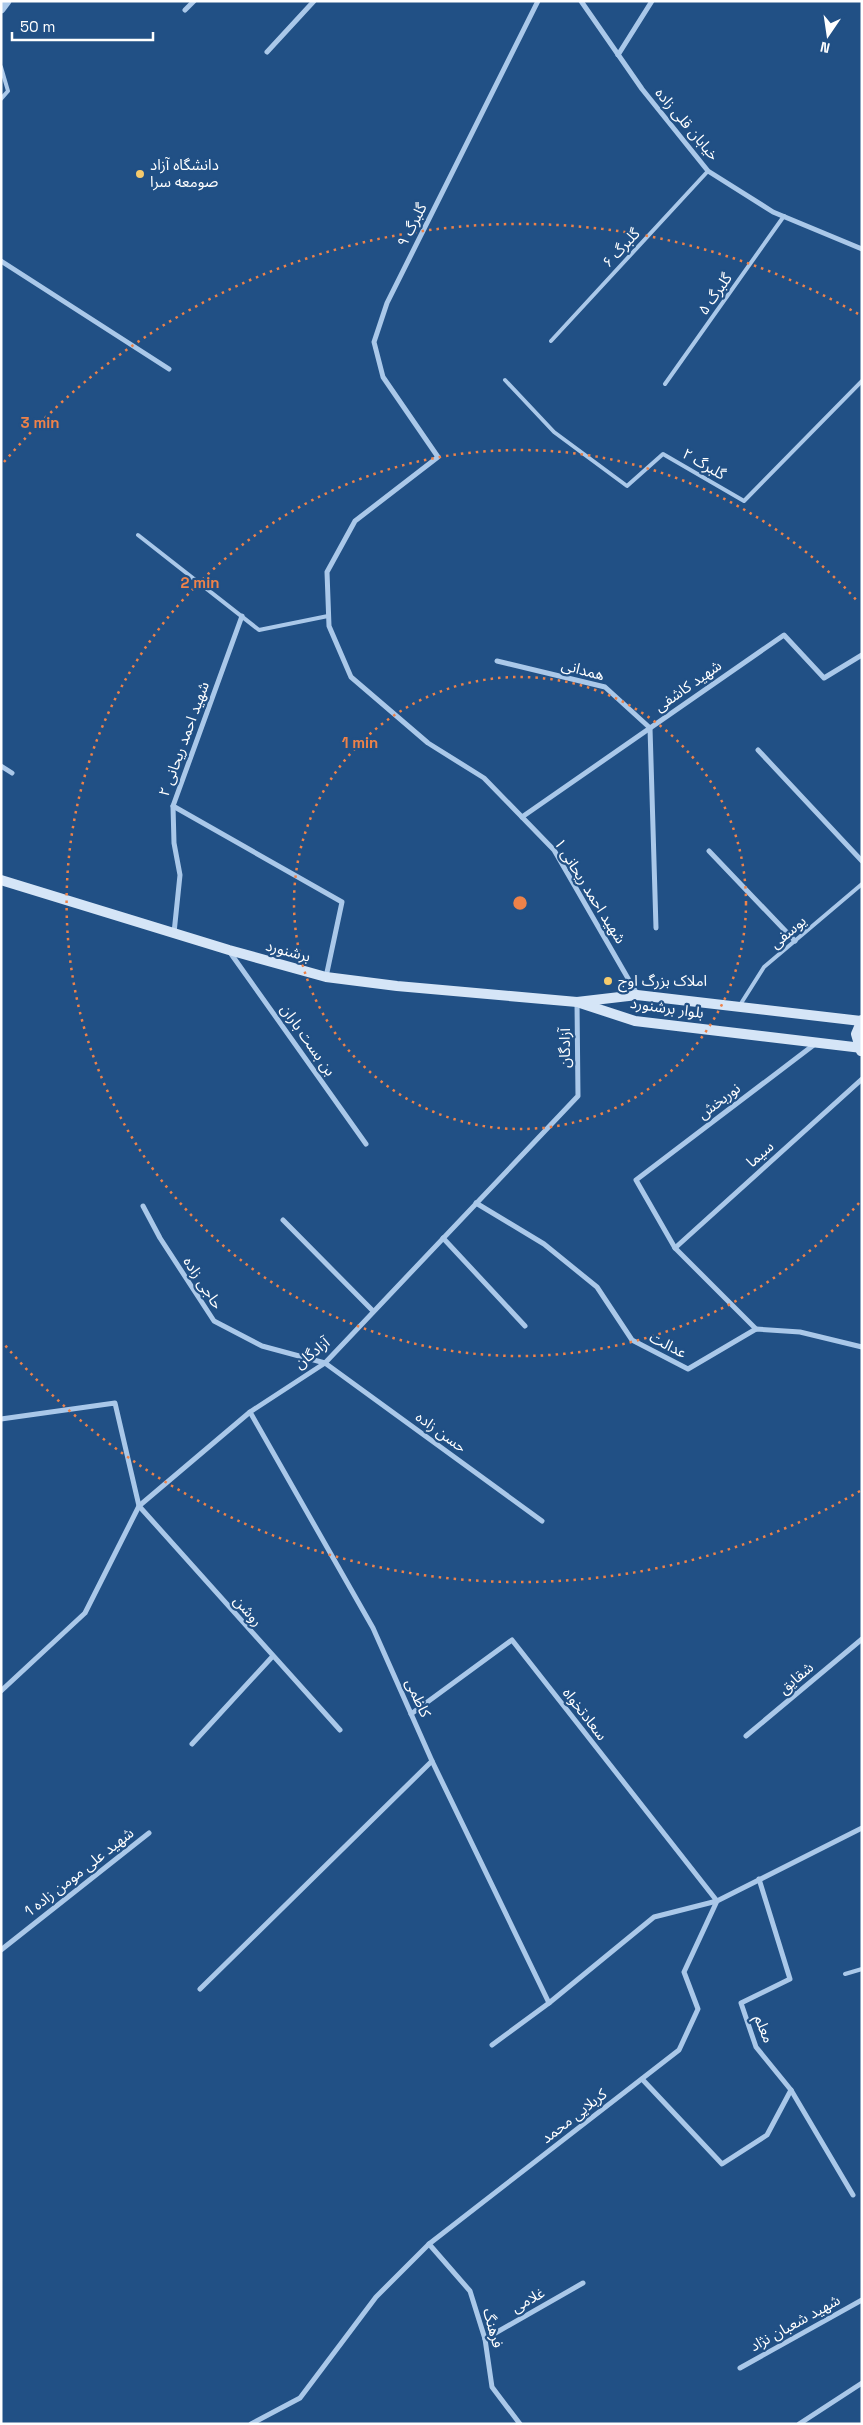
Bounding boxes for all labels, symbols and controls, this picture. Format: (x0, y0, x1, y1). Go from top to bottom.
scale bar (12, 10, 154, 42)
north arrow (803, 10, 853, 60)
text: 50 m (20, 17, 55, 36)
text: N (818, 38, 832, 57)
street label: خیابان قلی زاده (651, 83, 723, 164)
place label: دانشگاه آزاد صومعه سرا (150, 155, 219, 191)
marker: دانشگاه آزاد صومعه سرا (134, 168, 146, 180)
street label: گلبرگ ۹ (392, 199, 431, 250)
street label: گلبرگ ۶ (598, 223, 644, 271)
street label: گلبرگ ۵ (693, 268, 736, 318)
text: 3 min (21, 413, 59, 432)
street label: گلبرگ ۲ (679, 444, 730, 484)
text: 2 min (181, 573, 219, 592)
street label: همدانی (559, 655, 607, 684)
street label: شهید کاشفی (650, 655, 725, 716)
street label: شهید احمد ریحانی ۲ (154, 679, 213, 799)
text: 1 min (342, 733, 378, 752)
street label: شهید احمد ریحانی ۱ (550, 835, 631, 947)
centre of rings (511, 894, 529, 912)
street label: یوسفی (766, 911, 810, 952)
street label: برشنورد (264, 935, 313, 966)
place label: املاک بزرگ اوج (618, 971, 707, 993)
marker: املاک بزرگ اوج (602, 975, 614, 987)
street label: بلوار برشنورد (629, 993, 705, 1022)
street label: بن بست باران (277, 1000, 340, 1079)
street label: آزادگان (555, 1027, 574, 1068)
street label: نوربخش (693, 1078, 744, 1123)
street label: سیما (742, 1136, 777, 1171)
street label: حاجی زاده (179, 1253, 228, 1313)
street label: عدالت (646, 1327, 690, 1362)
street label: آزادگان (290, 1332, 334, 1373)
street label: حسن زاده (412, 1407, 471, 1457)
street label: روشن (230, 1591, 267, 1630)
street label: شقایق (774, 1657, 818, 1699)
street label: کاظمی (402, 1675, 436, 1721)
street label: سعادتخواه (559, 1683, 612, 1744)
street label: شهید علی مومن زاده 1 (20, 1823, 137, 1920)
street label: معلم (748, 2012, 779, 2046)
street label: کربلایی محمد (537, 2084, 611, 2147)
street label: غلامی (508, 2282, 548, 2316)
street label: شهید شعبان نژاد (746, 2290, 843, 2355)
street label: فرهنگ (479, 2306, 508, 2350)

